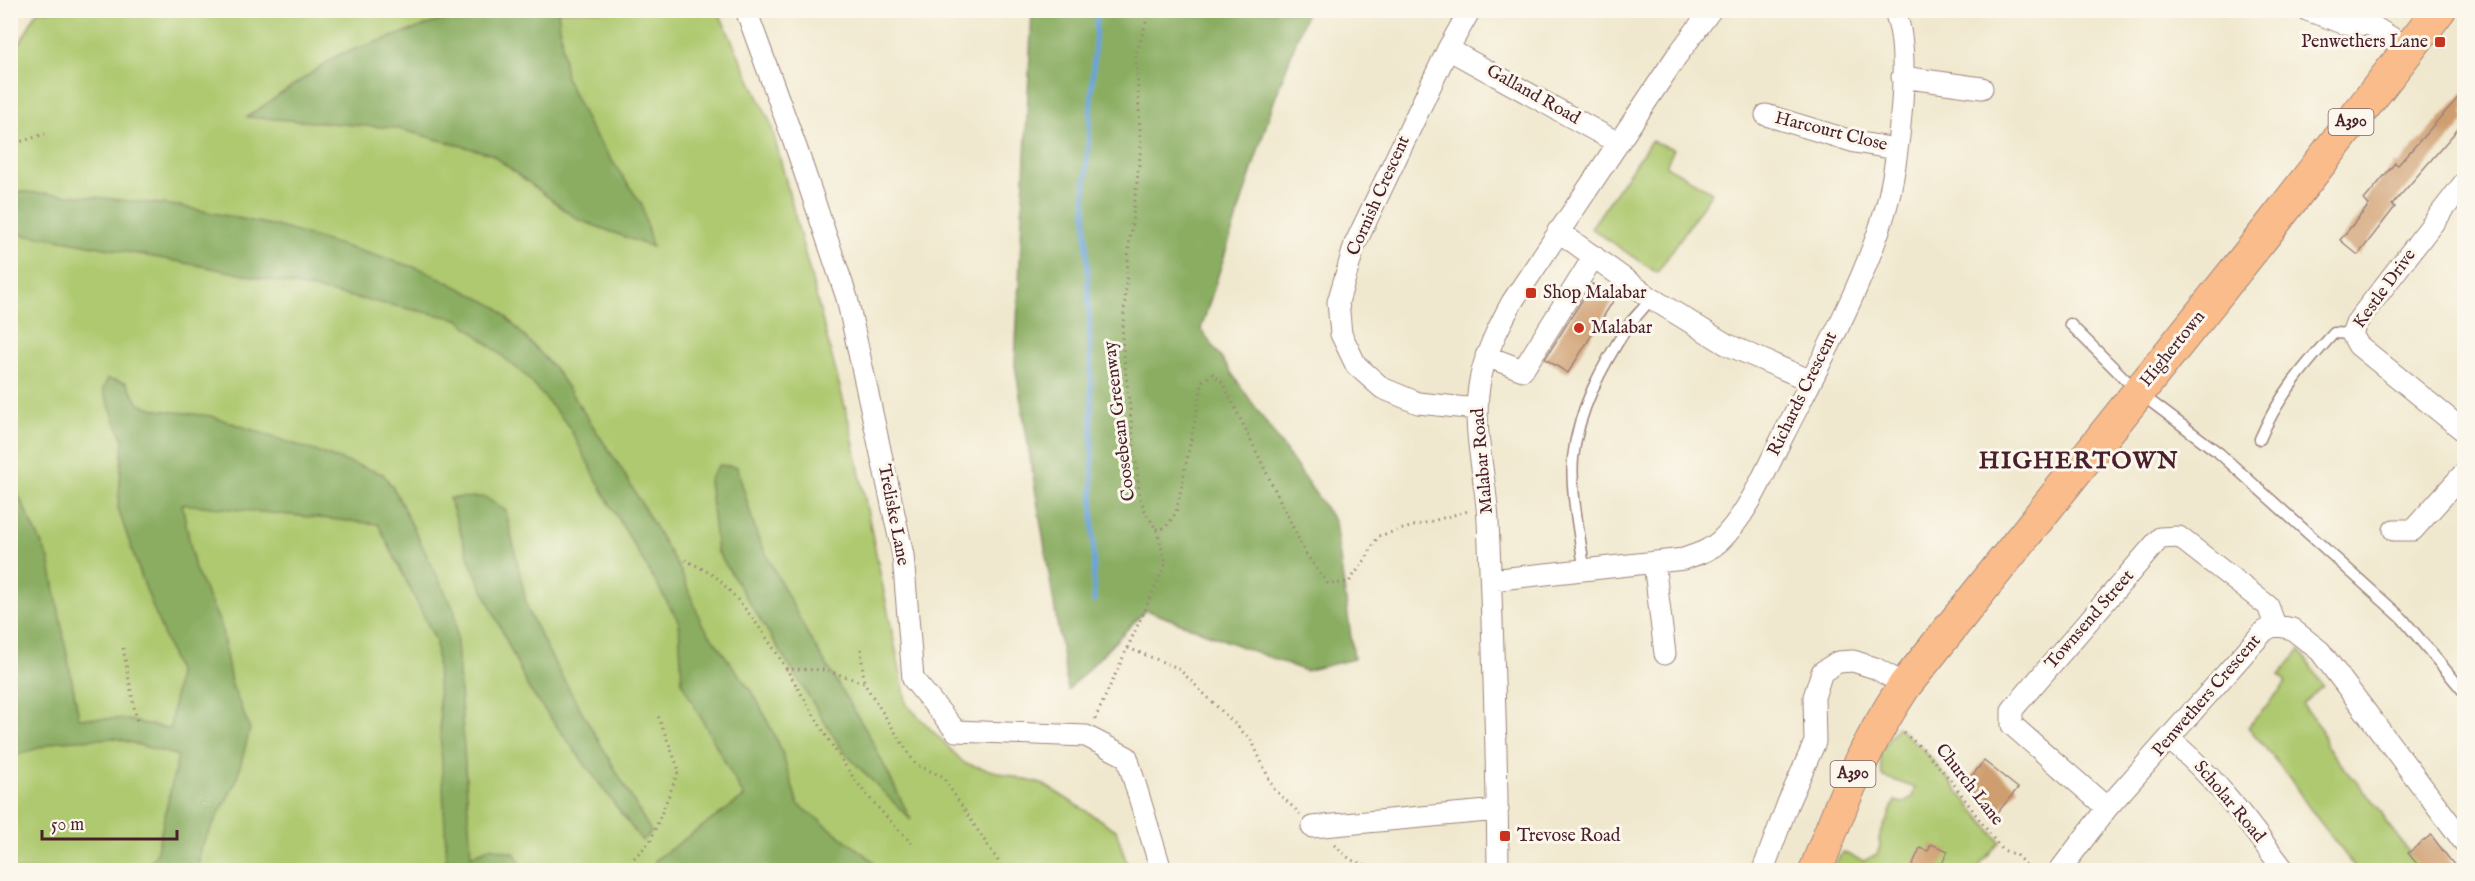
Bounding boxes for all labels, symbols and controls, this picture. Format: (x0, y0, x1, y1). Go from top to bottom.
place label: Penwethers Lane (2301, 31, 2428, 54)
marker: Penwethers Lane (2433, 35, 2447, 49)
street label: Galland Road (1482, 60, 1584, 130)
street label: Harcourt Close (1772, 107, 1890, 157)
road number: A390 (2328, 109, 2374, 135)
street label: Cornish Crescent (1342, 132, 1416, 260)
street label: Kestle Drive (2348, 245, 2422, 333)
place label: Shop Malabar (1543, 282, 1647, 305)
marker: Shop Malabar (1524, 286, 1538, 300)
street label: Highertown (2135, 306, 2211, 392)
place label: Malabar (1591, 317, 1653, 340)
marker: Malabar (1572, 321, 1586, 335)
street label: Richards Crescent (1763, 328, 1843, 460)
street label: Coosebean Greenway (1099, 339, 1141, 502)
street label: Malabar Road (1467, 407, 1499, 515)
district label: HIGHERTOWN (1979, 446, 2179, 477)
street label: Treliske Lane (872, 462, 914, 568)
street label: Townsend Street (2040, 565, 2140, 675)
street label: Penwethers Crescent (2148, 630, 2266, 762)
street label: Church Lane (1930, 739, 2008, 831)
street label: Scholar Road (2188, 756, 2270, 848)
road number: A390 (1830, 761, 1876, 787)
scale bar (42, 803, 177, 841)
text: 50 m (51, 814, 84, 837)
place label: Trevose Road (1517, 825, 1621, 848)
marker: Trevose Road (1498, 829, 1512, 843)

